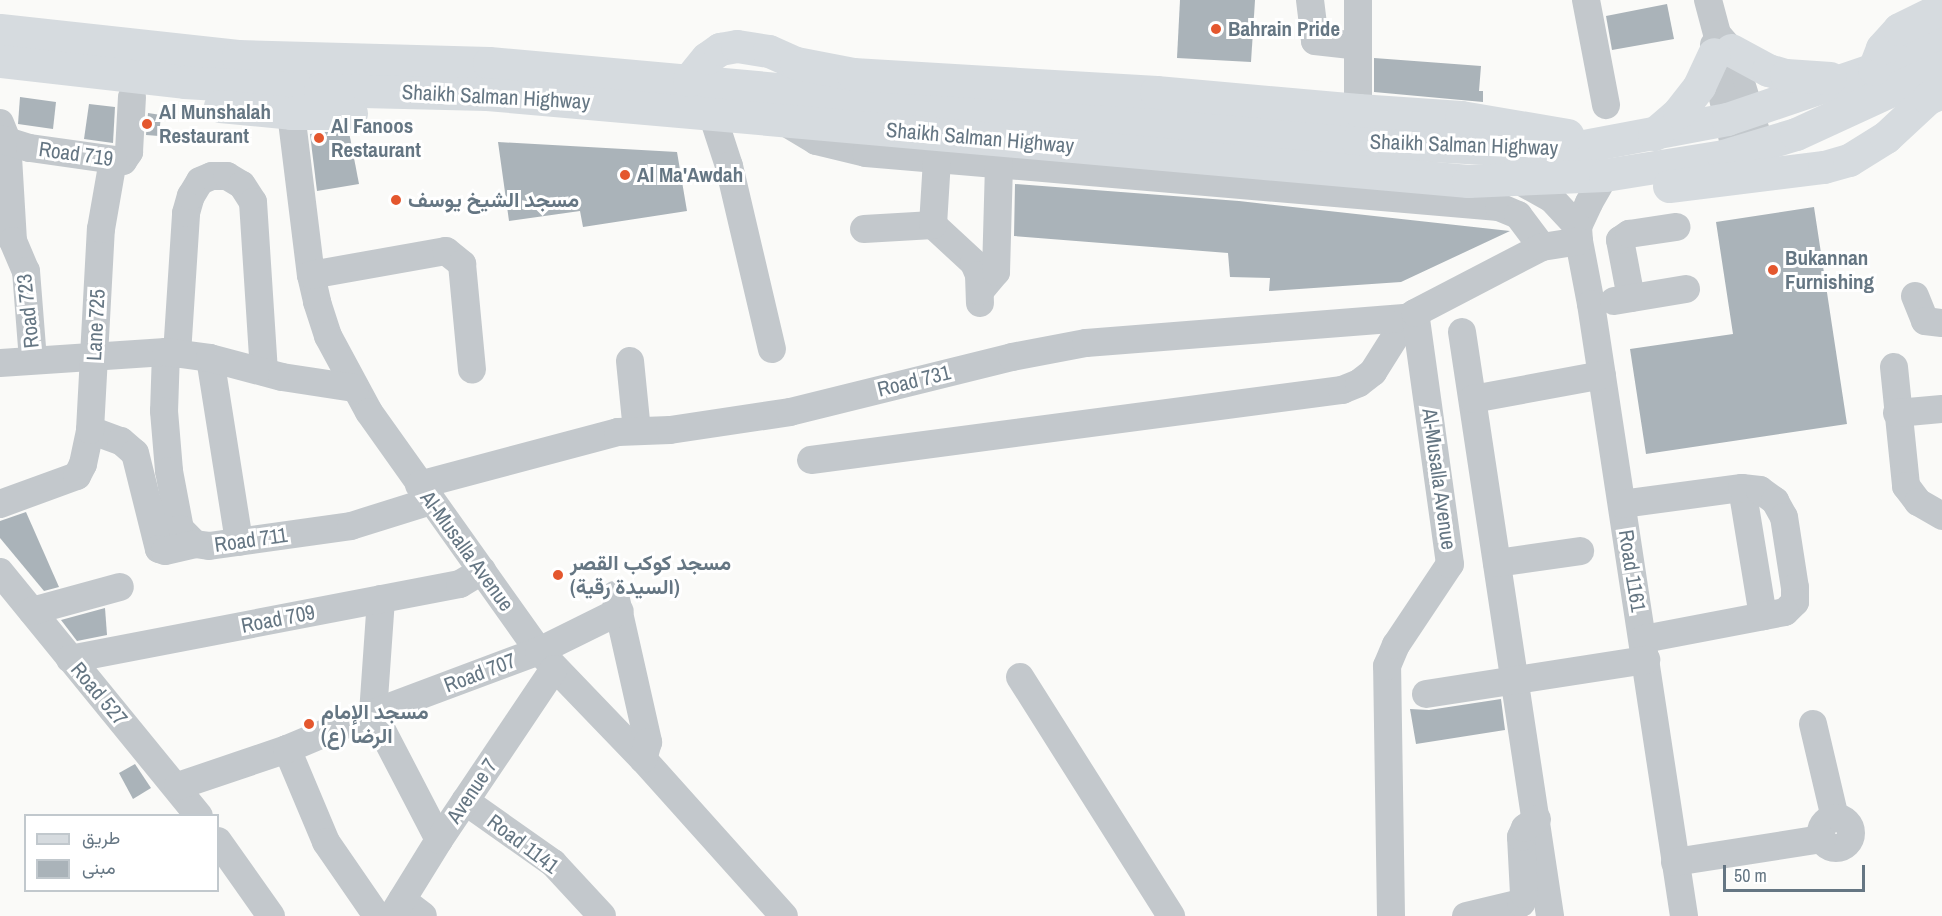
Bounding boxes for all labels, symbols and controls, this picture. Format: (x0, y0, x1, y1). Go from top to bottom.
place label: Bahrain Pride (1228, 16, 1340, 42)
marker: Bahrain Pride (1209, 22, 1223, 36)
street label: Shaikh Salman Highway (401, 79, 591, 115)
place label: Al Munshalah Restaurant (159, 99, 271, 149)
place label: Al Fanoos Restaurant (331, 113, 421, 163)
marker: Al Munshalah Restaurant (140, 117, 154, 131)
street label: Shaikh Salman Highway (885, 117, 1075, 159)
street label: Shaikh Salman Highway (1369, 129, 1559, 161)
marker: Al Fanoos Restaurant (312, 131, 326, 145)
street label: Road 719 (37, 136, 115, 172)
place label: Al Ma'Awdah (637, 162, 743, 188)
marker: Al Ma'Awdah (618, 168, 632, 182)
place label: مسجد الشيخ يوسف (408, 187, 579, 213)
marker: مسجد الشيخ يوسف (389, 193, 403, 207)
place label: Bukannan Furnishing (1785, 245, 1874, 295)
marker: Bukannan Furnishing (1766, 263, 1780, 277)
street label: Road 723 (12, 273, 44, 349)
street label: Lane 725 (82, 288, 110, 362)
street label: Road 731 (875, 360, 953, 402)
street label: Al-Musalla Avenue (1417, 406, 1461, 552)
street label: Al-Musalla Avenue (415, 486, 519, 616)
street label: Road 711 (213, 522, 289, 558)
street label: Road 1161 (1613, 528, 1651, 614)
place label: مسجد كوكب القصر (السيدة رقية) (570, 550, 731, 600)
marker: مسجد كوكب القصر (السيدة رقية) (551, 568, 565, 582)
street label: Road 709 (239, 600, 317, 638)
street label: Road 707 (441, 648, 519, 698)
street label: Road 527 (65, 657, 133, 731)
place label: مسجد الإمام الرضا (ع) (321, 699, 429, 749)
marker: مسجد الإمام الرضا (ع) (302, 717, 316, 731)
street label: Avenue 7 (441, 754, 503, 828)
street label: Road 1141 (482, 809, 564, 879)
legend (24, 814, 219, 892)
text: طريق (82, 825, 120, 850)
scale bar (1726, 853, 1868, 891)
text: مبنى (82, 855, 116, 880)
text: 50 m (1734, 863, 1767, 888)

